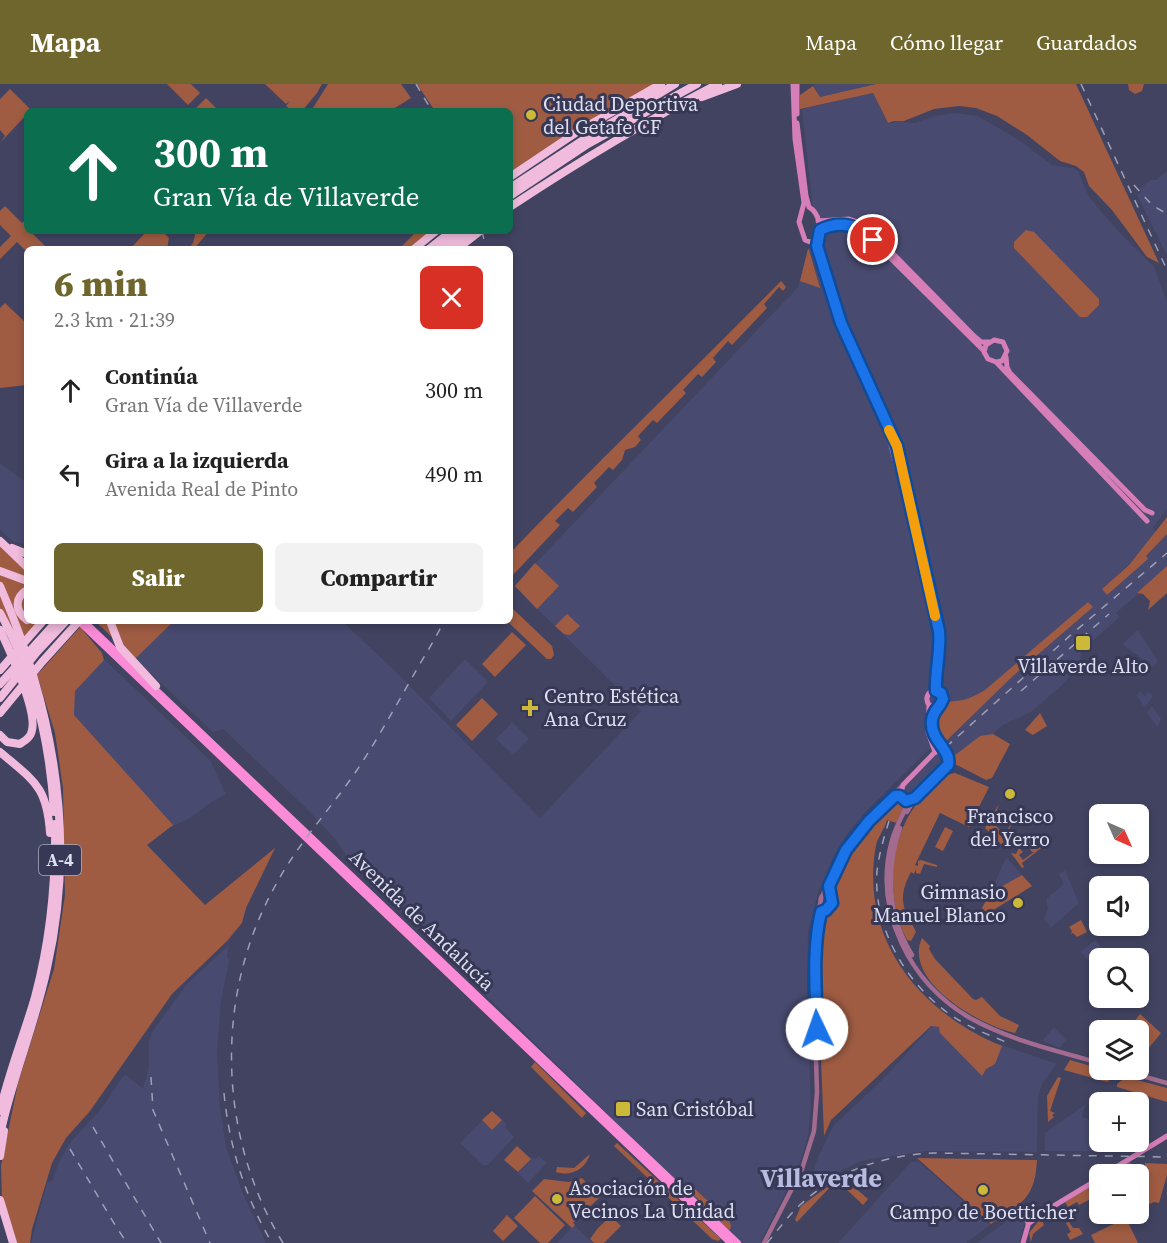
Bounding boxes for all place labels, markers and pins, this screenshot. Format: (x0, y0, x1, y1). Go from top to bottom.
place label: Ciudad Deportiva del Getafe CF (543, 90, 699, 141)
marker: Ciudad Deportiva del Getafe CF (524, 108, 538, 122)
pin (847, 214, 898, 265)
marker: Villaverde Alto (1074, 634, 1092, 652)
place label: Villaverde Alto (1017, 652, 1149, 680)
place label: Centro Estética Ana Cruz (544, 682, 680, 733)
marker: Centro Estética Ana Cruz (521, 699, 539, 717)
marker: Francisco del Yerro (1003, 787, 1017, 801)
place label: Francisco del Yerro (967, 802, 1053, 853)
place label: Gimnasio Manuel Blanco (873, 878, 1006, 929)
marker: Gimnasio Manuel Blanco (1011, 896, 1025, 910)
place label: San Cristóbal (636, 1095, 754, 1123)
marker: San Cristóbal (614, 1100, 632, 1118)
place label: Asociación de Vecinos La Unidad (569, 1174, 736, 1225)
marker: Campo de Boetticher (976, 1183, 990, 1197)
marker: Asociación de Vecinos La Unidad (550, 1192, 564, 1206)
place label: Campo de Boetticher (889, 1198, 1077, 1226)

